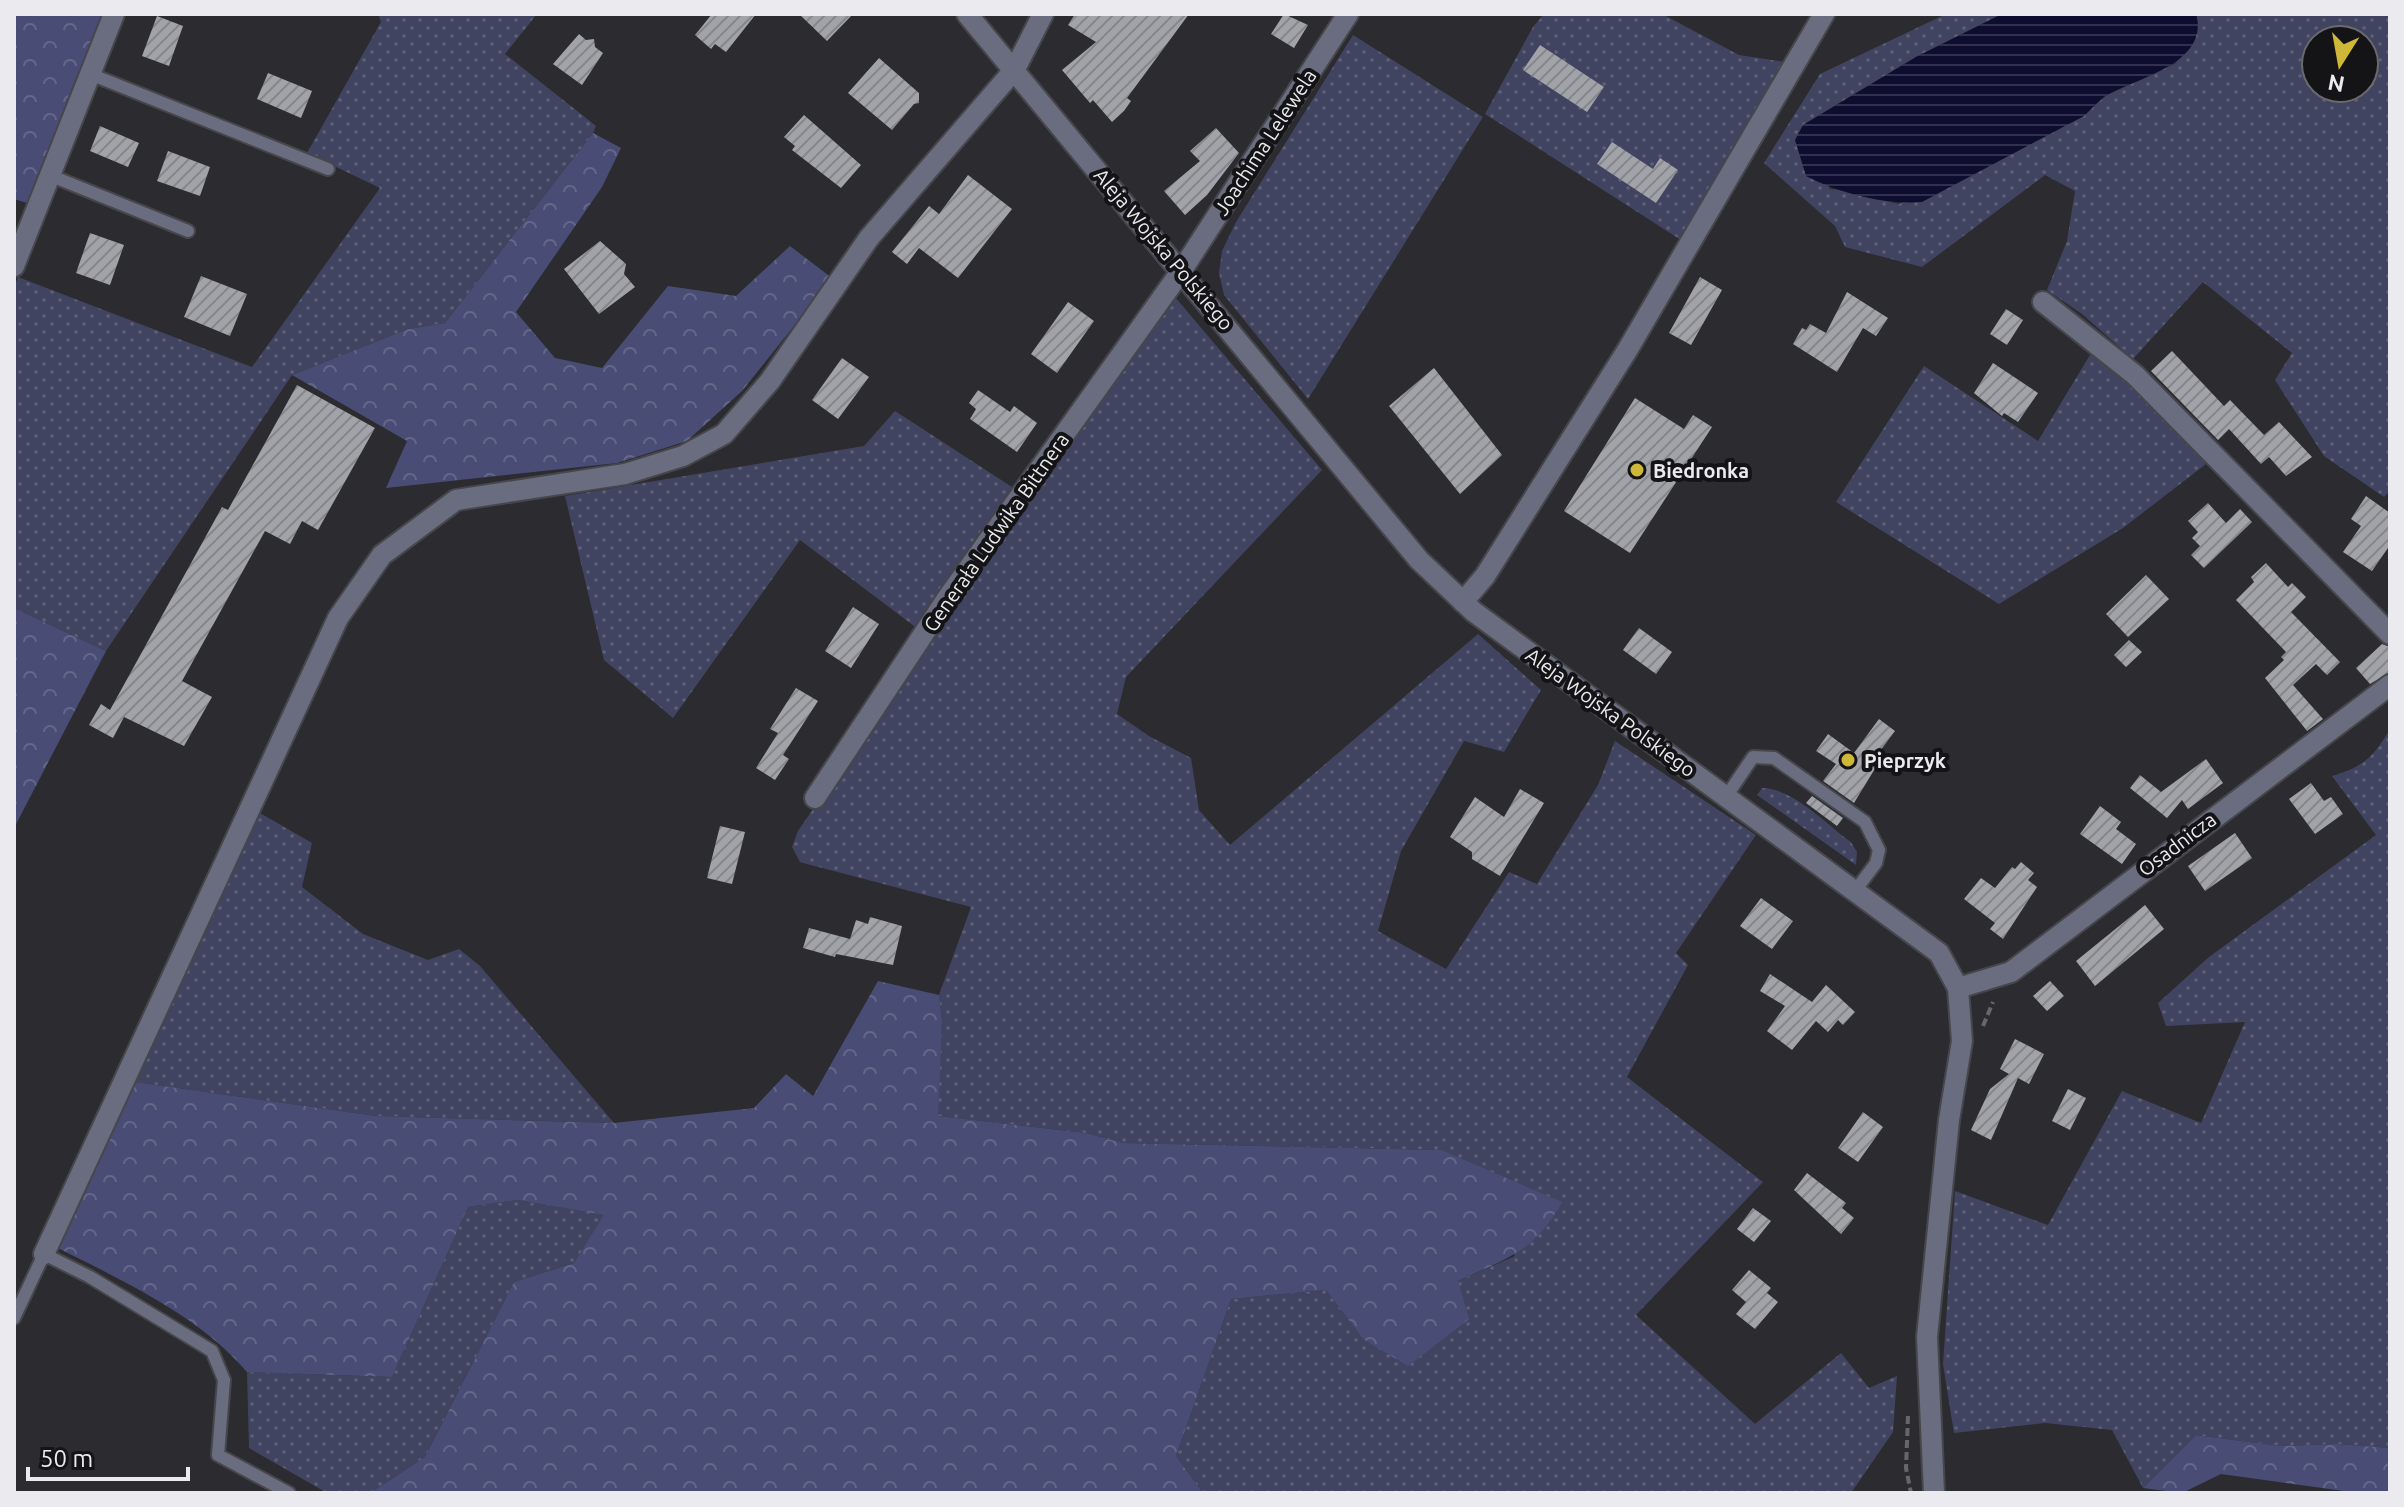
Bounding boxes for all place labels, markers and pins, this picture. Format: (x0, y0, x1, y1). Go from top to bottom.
place label: Biedronka (1653, 459, 1749, 482)
marker: Biedronka (1628, 461, 1646, 479)
place label: Pieprzyk (1864, 749, 1946, 772)
marker: Pieprzyk (1839, 751, 1857, 769)

